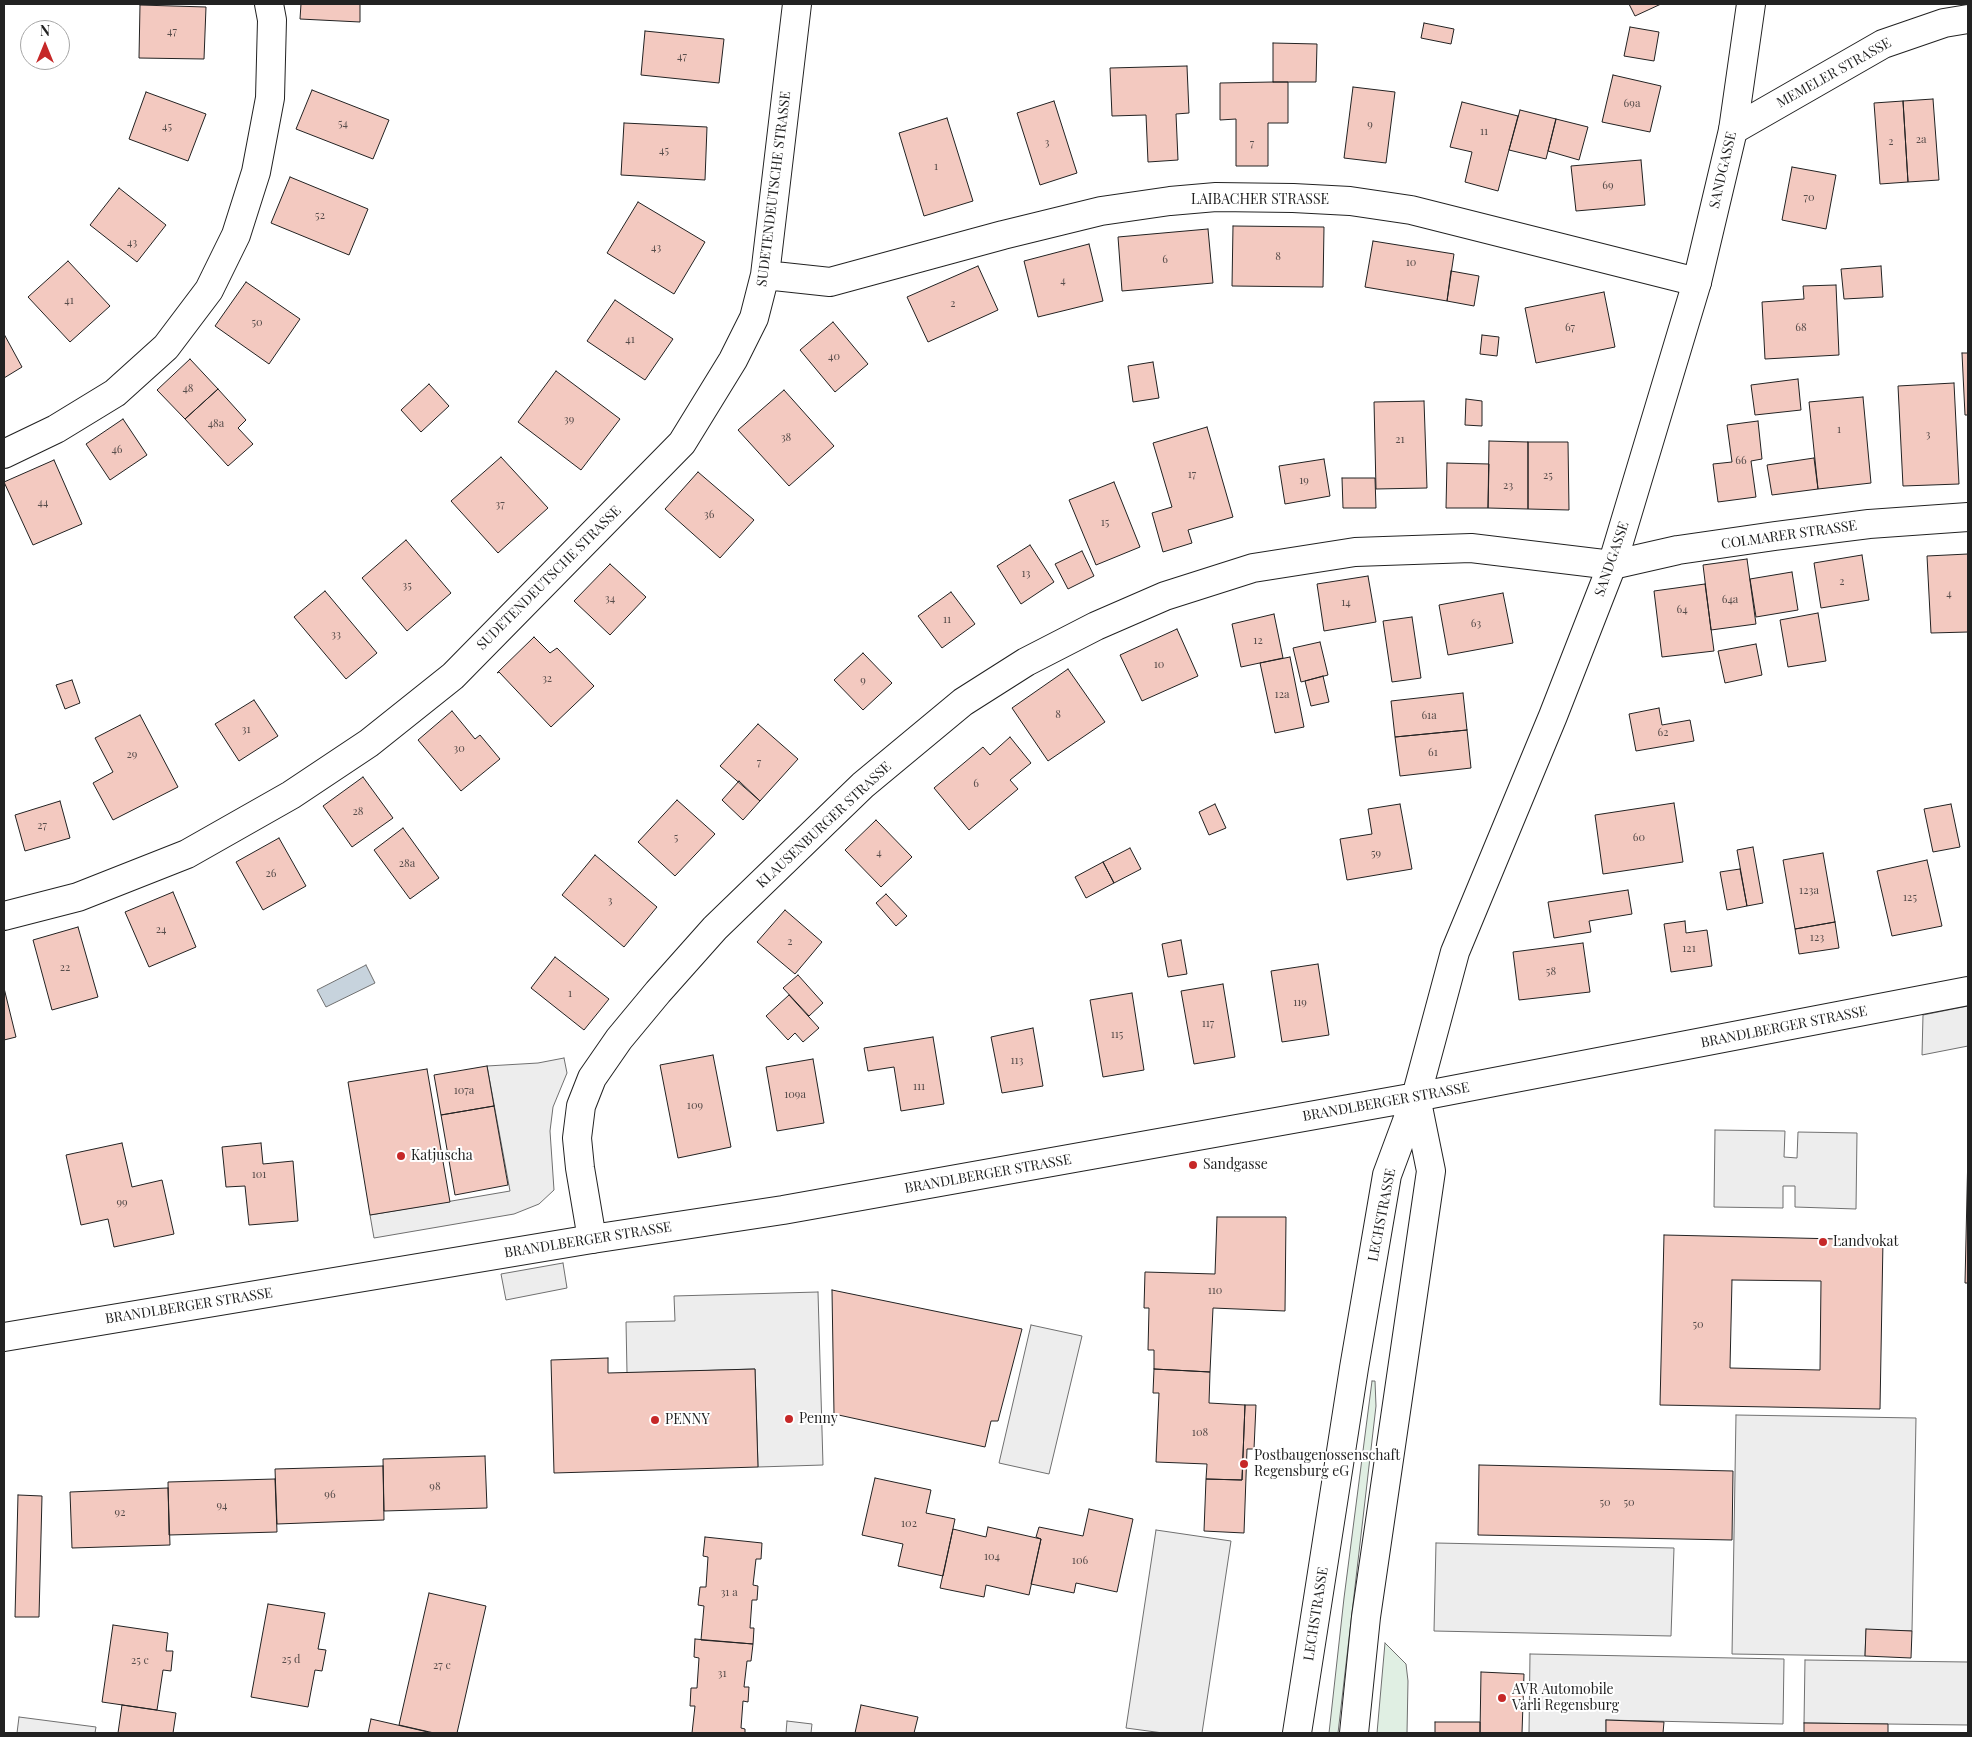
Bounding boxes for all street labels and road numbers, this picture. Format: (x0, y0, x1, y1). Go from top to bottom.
street label: MEMELER STRASSE (1774, 34, 1894, 112)
street label: SUDETENDEUTSCHE STRASSE (754, 90, 794, 288)
street label: SANDGASSE (1706, 130, 1740, 210)
street label: LAIBACHER STRASSE (1191, 192, 1329, 208)
street label: SUDETENDEUTSCHE STRASSE (473, 502, 625, 654)
street label: COLMARER STRASSE (1720, 517, 1858, 553)
street label: SANDGASSE (1591, 519, 1633, 599)
street label: KLAUSENBURGER STRASSE (753, 758, 895, 892)
street label: BRANDLBERGER STRASSE (1699, 1003, 1869, 1051)
street label: BRANDLBERGER STRASSE (1301, 1079, 1471, 1125)
street label: BRANDLBERGER STRASSE (903, 1151, 1073, 1197)
street label: LECHSTRASSE (1365, 1167, 1399, 1263)
street label: BRANDLBERGER STRASSE (503, 1218, 673, 1262)
street label: BRANDLBERGER STRASSE (104, 1284, 274, 1328)
street label: LECHSTRASSE (1300, 1566, 1332, 1662)

